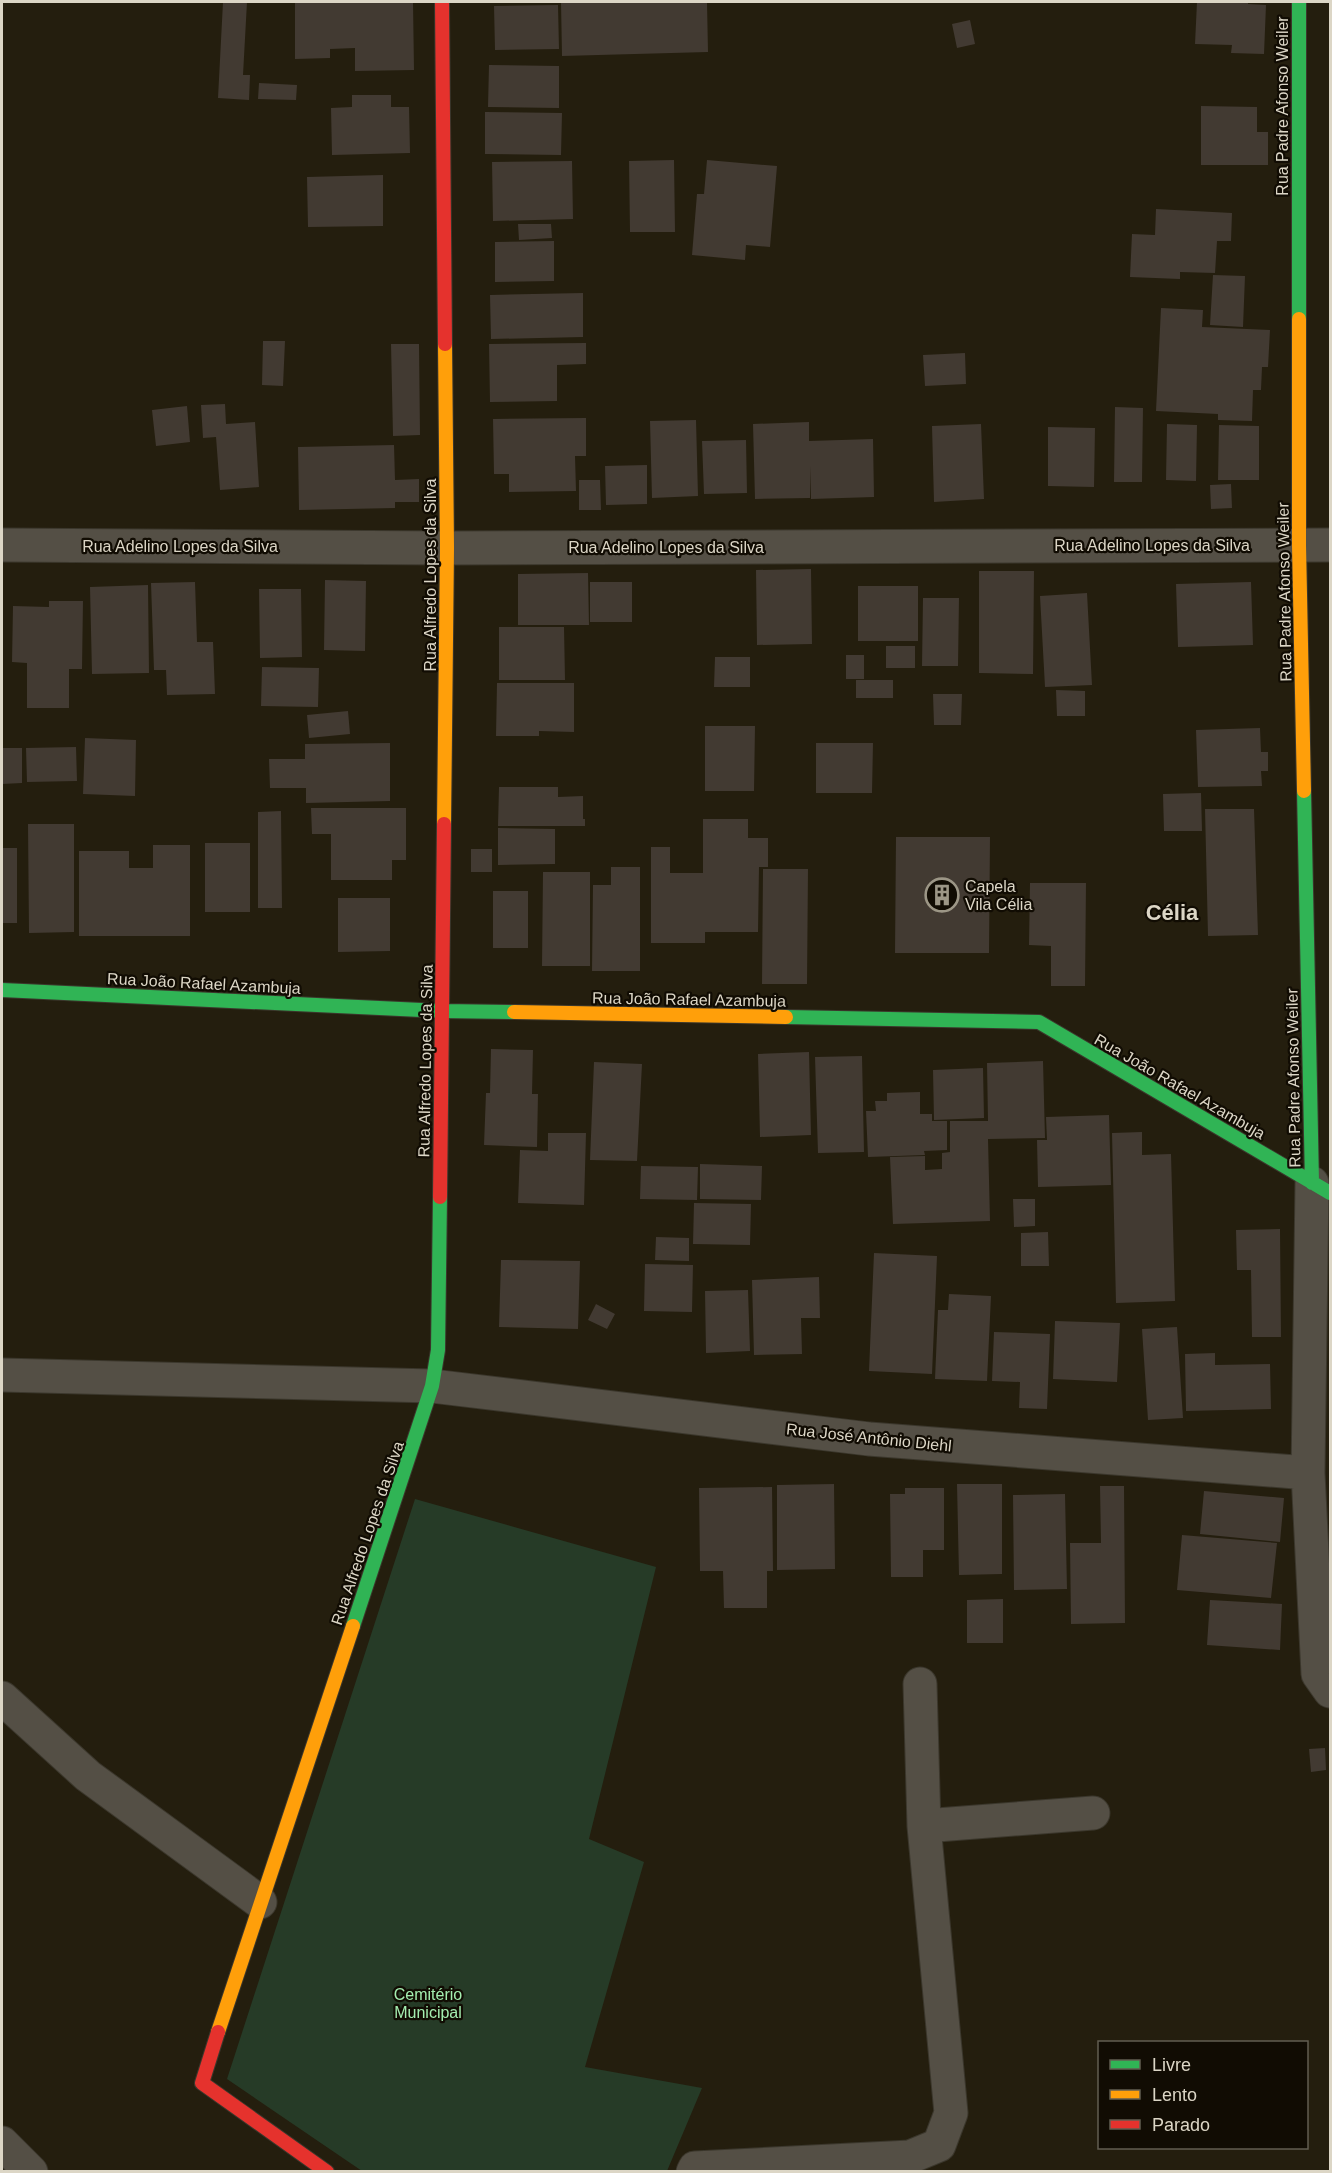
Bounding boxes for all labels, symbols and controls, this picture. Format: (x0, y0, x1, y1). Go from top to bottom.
street label: Rua Padre Afonso Weiler (1274, 16, 1291, 196)
street label: Rua Alfredo Lopes da Silva (422, 478, 439, 672)
street label: Rua Padre Afonso Weiler (1274, 502, 1295, 682)
street label: Rua Adelino Lopes da Silva (1054, 537, 1250, 554)
street label: Rua Adelino Lopes da Silva (82, 538, 278, 555)
street label: Rua Adelino Lopes da Silva (568, 539, 764, 556)
building icon: Capela Vila Célia (924, 877, 960, 913)
place label: Capela Vila Célia (965, 878, 1032, 913)
district label: Célia (1146, 900, 1199, 925)
street label: Rua Alfredo Lopes da Silva (415, 964, 436, 1158)
street label: Rua João Rafael Azambuja (107, 970, 301, 997)
street label: Rua Padre Afonso Weiler (1283, 988, 1304, 1168)
street label: Rua João Rafael Azambuja (592, 989, 786, 1010)
street label: Rua João Rafael Azambuja (1092, 1031, 1268, 1142)
street label: Rua José Antônio Diehl (785, 1420, 953, 1455)
street label: Rua Alfredo Lopes da Silva (328, 1439, 407, 1627)
park label: Cemitério Municipal (394, 1986, 462, 2021)
legend (1098, 2041, 1308, 2149)
text: Livre (1152, 2055, 1191, 2075)
text: Lento (1152, 2085, 1197, 2105)
text: Parado (1152, 2115, 1210, 2135)

